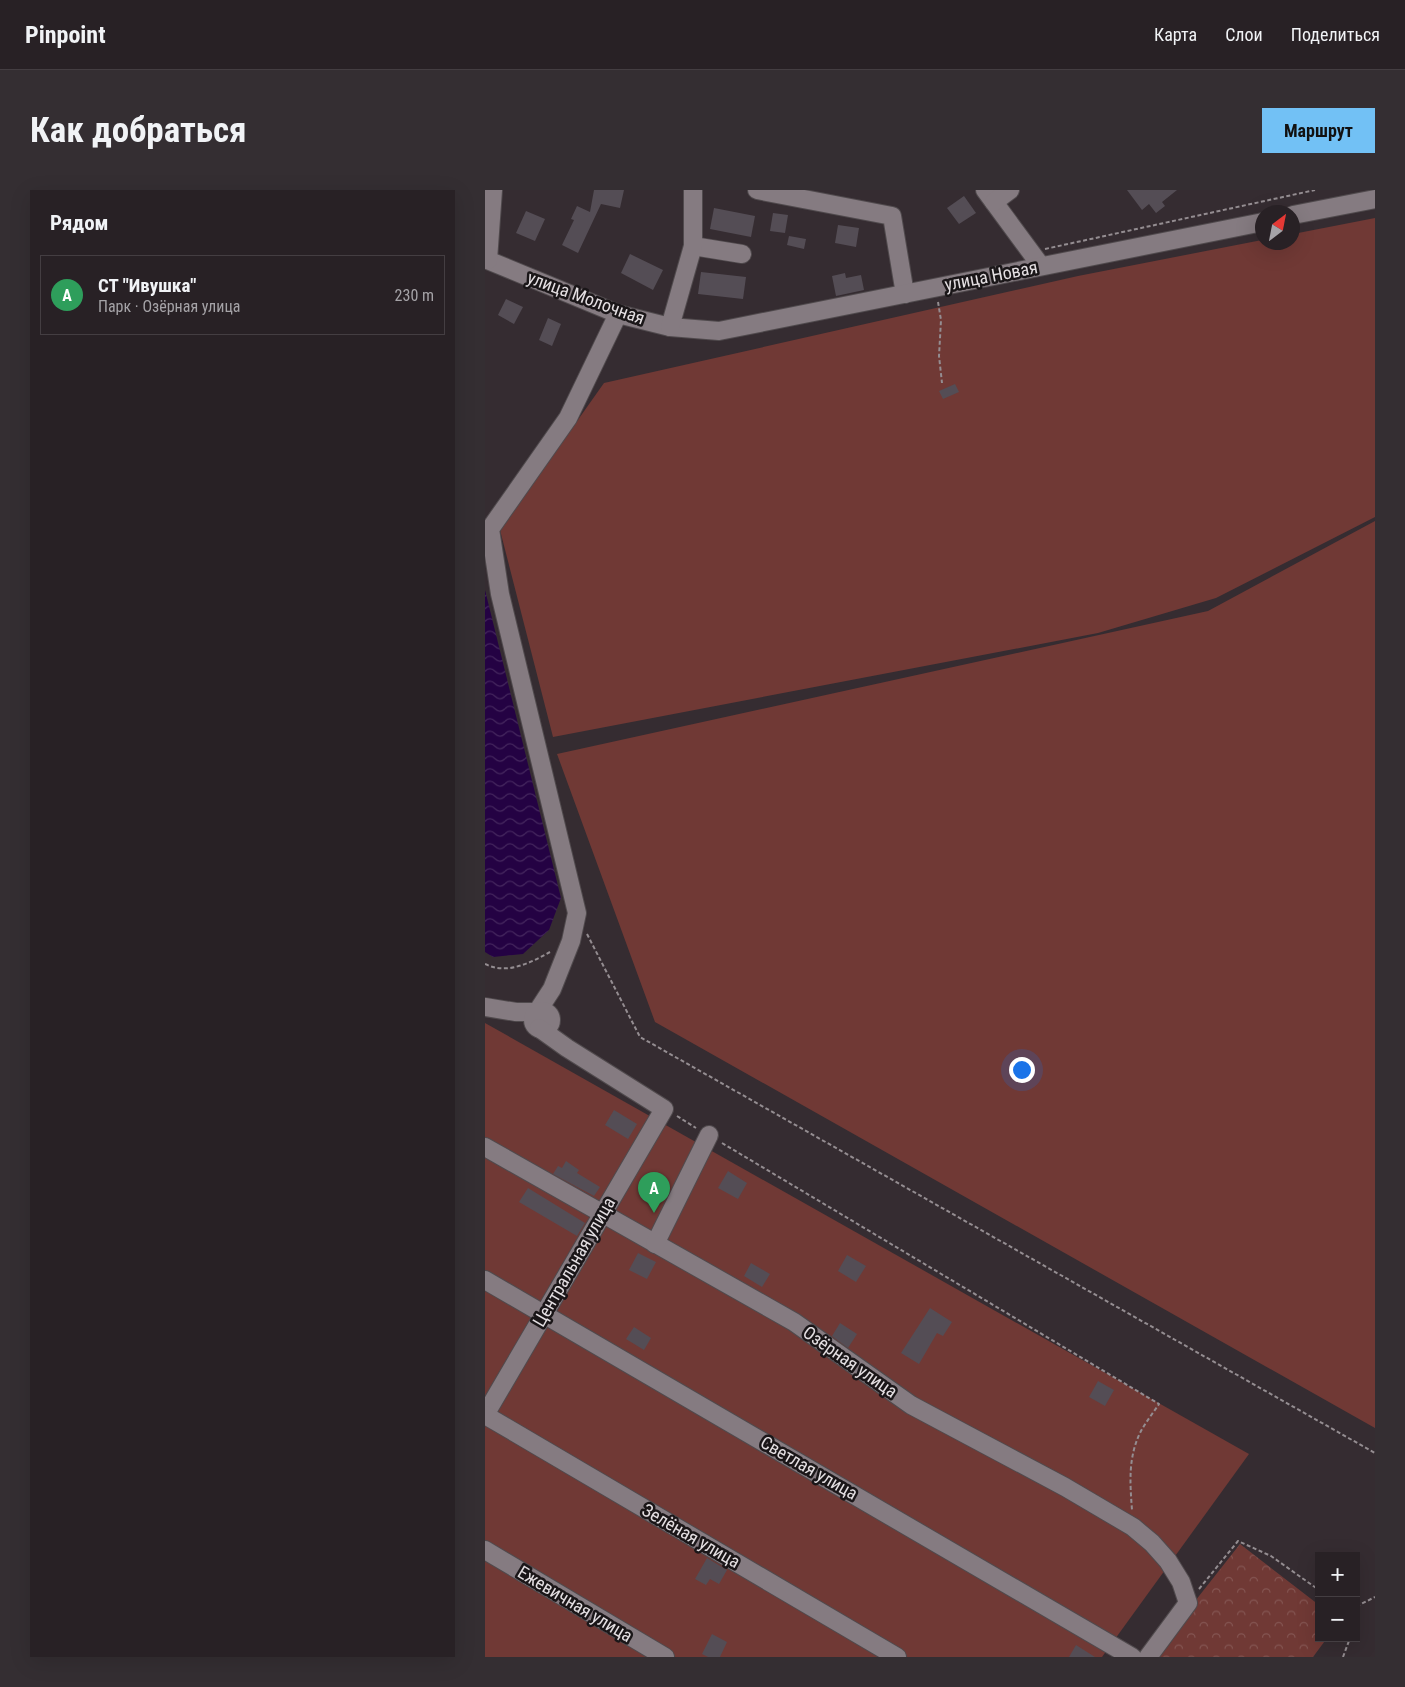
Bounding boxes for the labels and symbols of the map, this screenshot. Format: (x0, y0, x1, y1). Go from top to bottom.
north arrow (1255, 205, 1300, 250)
street label: улица Новая (943, 256, 1039, 295)
street label: улица Молочная (525, 267, 648, 329)
your location (1009, 1057, 1035, 1083)
pin: A (638, 1172, 670, 1213)
street label: Центральная улица (528, 1193, 619, 1330)
street label: Озёрная улица (799, 1321, 901, 1402)
street label: Светлая улица (757, 1431, 862, 1504)
street label: Зелёная улица (639, 1499, 744, 1572)
street label: Ежевичная улица (514, 1561, 636, 1646)

